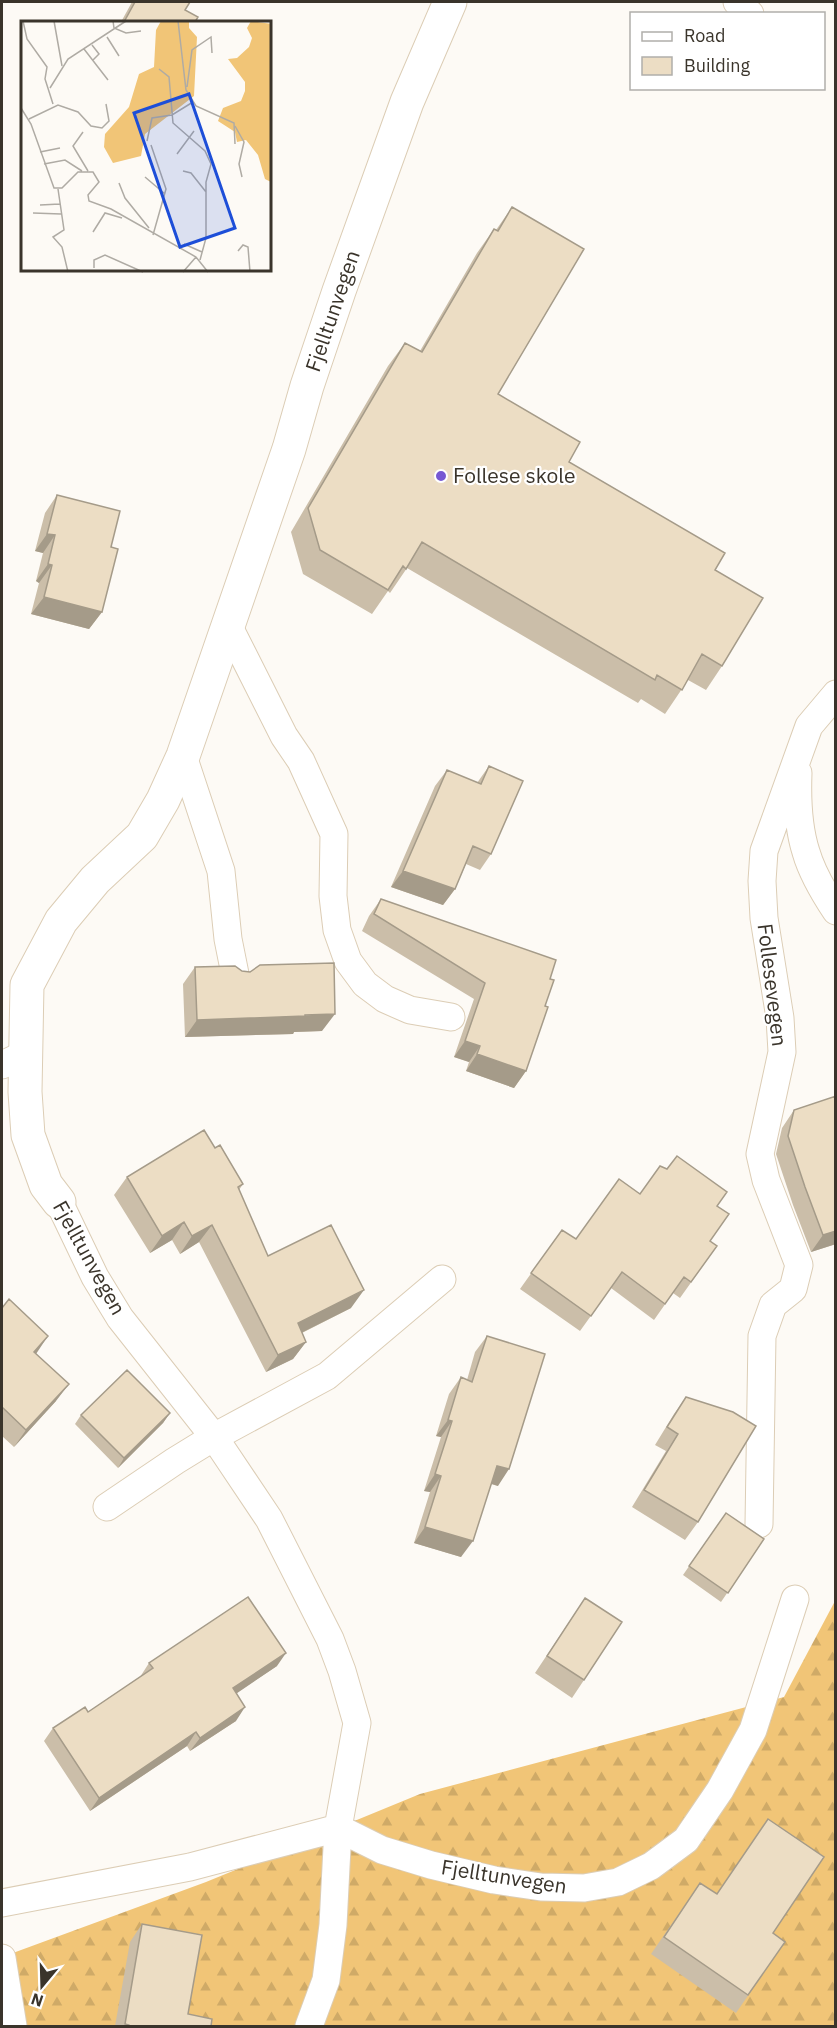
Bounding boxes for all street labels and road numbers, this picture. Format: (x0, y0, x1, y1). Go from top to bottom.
street label: Fjelltunvegen (298, 246, 366, 375)
street label: Follesevegen (752, 922, 794, 1048)
street label: Fjelltunvegen (47, 1195, 133, 1320)
street label: Fjelltunvegen (439, 1852, 569, 1900)

